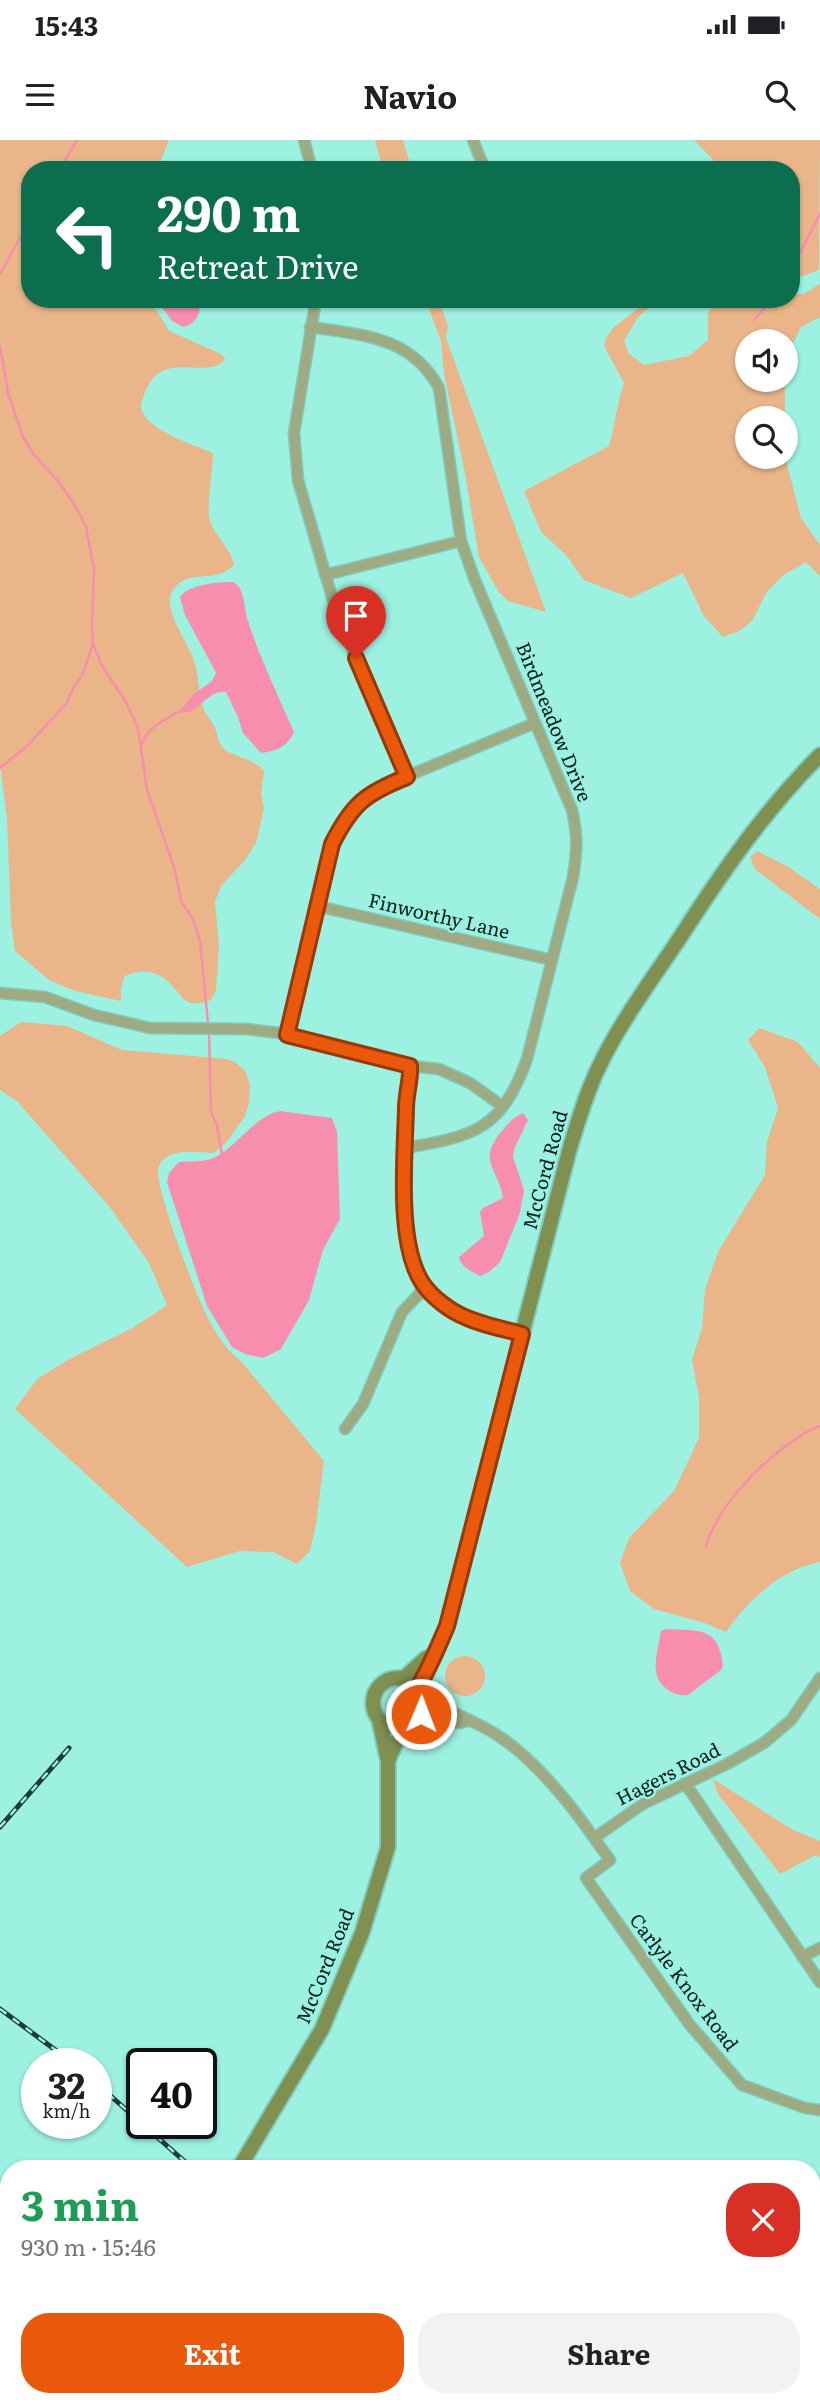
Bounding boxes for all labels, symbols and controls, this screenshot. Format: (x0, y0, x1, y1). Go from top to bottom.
text: 15:43 (35, 5, 98, 44)
text: Navio (363, 71, 457, 119)
icon: menu (21, 76, 59, 114)
icon: search (761, 76, 799, 114)
text: 290 m (157, 174, 300, 247)
icon: left (42, 189, 133, 280)
text: Retreat Drive (157, 241, 359, 289)
map controls (735, 329, 798, 469)
button: sound (735, 329, 798, 392)
button: search (735, 406, 798, 469)
pin (326, 586, 386, 658)
icon: arrive (337, 597, 375, 635)
street label: Birdmeadow Drive (510, 638, 600, 806)
street label: Finworthy Lane (366, 885, 513, 945)
street label: McCord Road (515, 1106, 574, 1233)
position arrow (384, 1677, 458, 1751)
street label: Hagers Road (611, 1735, 725, 1811)
street label: McCord Road (288, 1903, 360, 2028)
street label: Carlyle Knox Road (624, 1907, 746, 2056)
speed limit sign: 40 (126, 2048, 217, 2139)
text: 32 (48, 2058, 85, 2110)
text: km/h (43, 2097, 90, 2124)
text: 3 min (21, 2172, 139, 2234)
button: close (726, 2183, 800, 2257)
text: 930 m · 15:46 (21, 2229, 156, 2263)
button: Exit (21, 2313, 404, 2393)
button: Share (418, 2313, 800, 2393)

